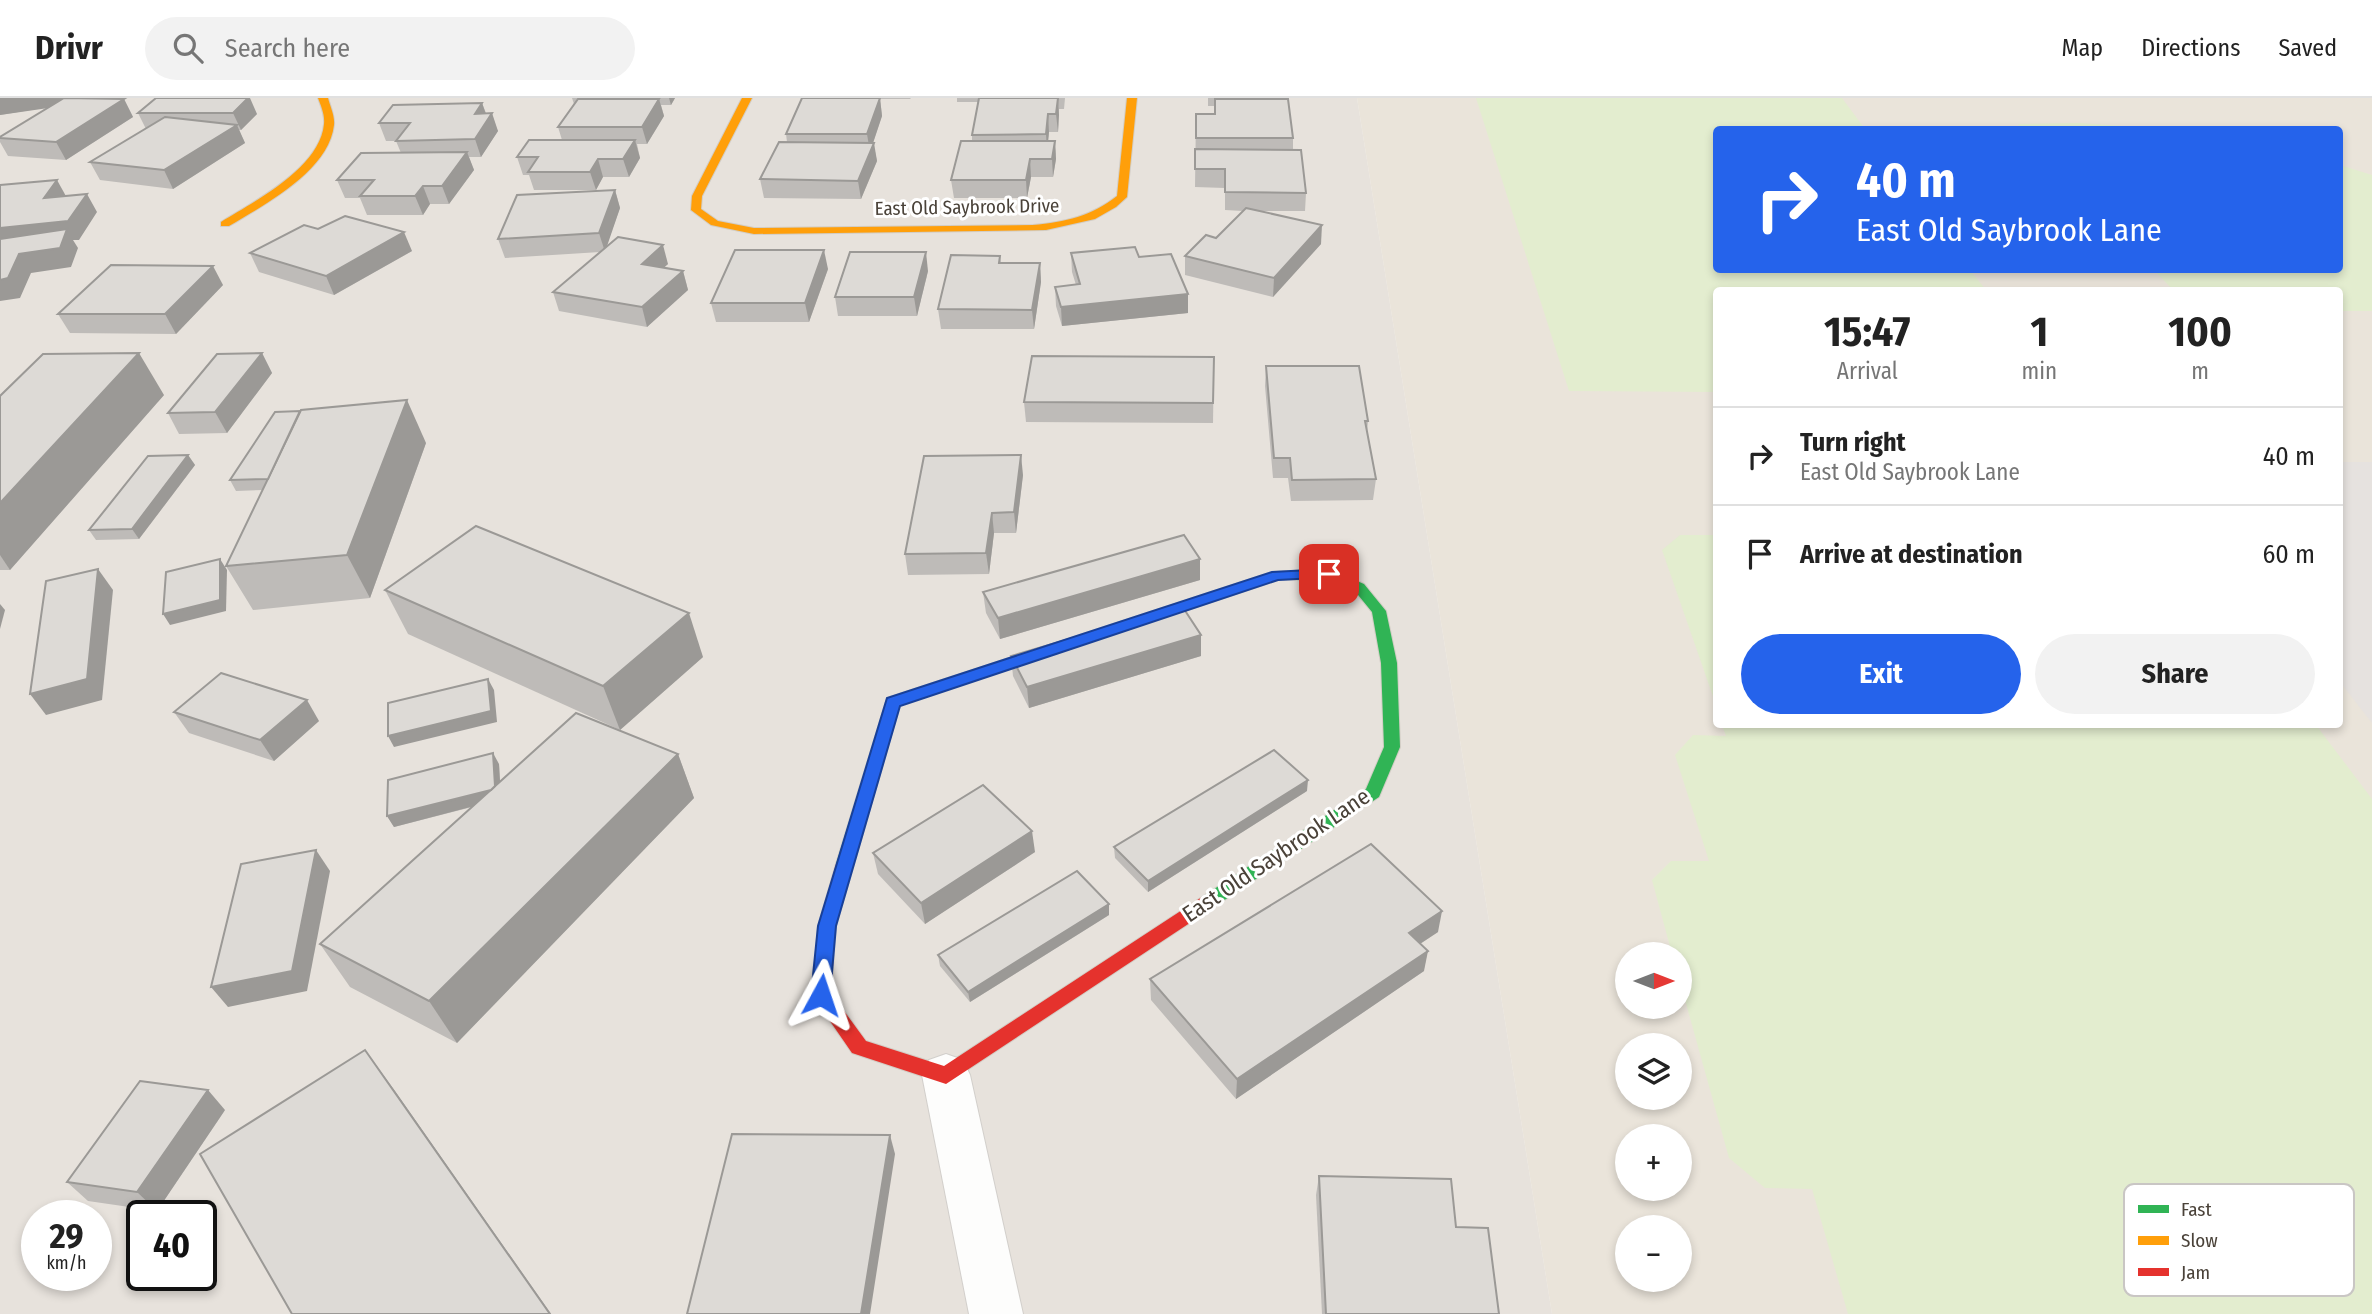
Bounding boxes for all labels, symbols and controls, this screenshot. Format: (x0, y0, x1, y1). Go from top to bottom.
search box (145, 17, 635, 80)
text: Drivr (35, 28, 103, 68)
icon: search (169, 29, 207, 67)
text: Search here (225, 33, 350, 64)
text: Map (2062, 34, 2103, 62)
text: Directions (2141, 34, 2240, 62)
text: Saved (2278, 34, 2337, 62)
text: 40 m (1856, 151, 1956, 210)
icon: right (1741, 154, 1832, 245)
street label: East Old Saybrook Drive (874, 194, 1060, 220)
text: East Old Saybrook Lane (1856, 211, 2162, 249)
text: 15:47 (1824, 307, 1910, 357)
text: 1 (2030, 307, 2048, 357)
text: 100 (2168, 307, 2232, 357)
text: Arrival (1837, 357, 1898, 385)
text: min (2022, 357, 2057, 385)
text: m (2191, 357, 2209, 385)
text: Turn right (1800, 427, 1906, 458)
icon: right (1741, 437, 1779, 475)
text: 40 m (2263, 441, 2315, 472)
text: East Old Saybrook Lane (1800, 458, 2020, 486)
icon: arrive (1741, 535, 1779, 573)
text: Arrive at destination (1800, 539, 2023, 570)
text: 60 m (2262, 539, 2315, 570)
pin (1299, 544, 1359, 604)
icon: arrive (1310, 555, 1348, 593)
button: Exit (1741, 634, 2021, 714)
button: Share (2035, 634, 2315, 714)
street label: East Old Saybrook Lane (1177, 782, 1375, 928)
north arrow (1615, 942, 1692, 1018)
map controls (1615, 942, 1692, 1292)
position arrow (784, 958, 858, 1032)
button: layers (1615, 1033, 1692, 1110)
button: + (1615, 1124, 1692, 1201)
legend (2124, 1184, 2354, 1296)
text: Fast (2181, 1198, 2212, 1221)
speed limit sign: 40 (126, 1200, 217, 1291)
text: 29 (49, 1215, 84, 1257)
button: − (1615, 1215, 1692, 1292)
text: Slow (2181, 1229, 2218, 1252)
text: km/h (46, 1252, 87, 1274)
text: Jam (2181, 1261, 2210, 1284)

